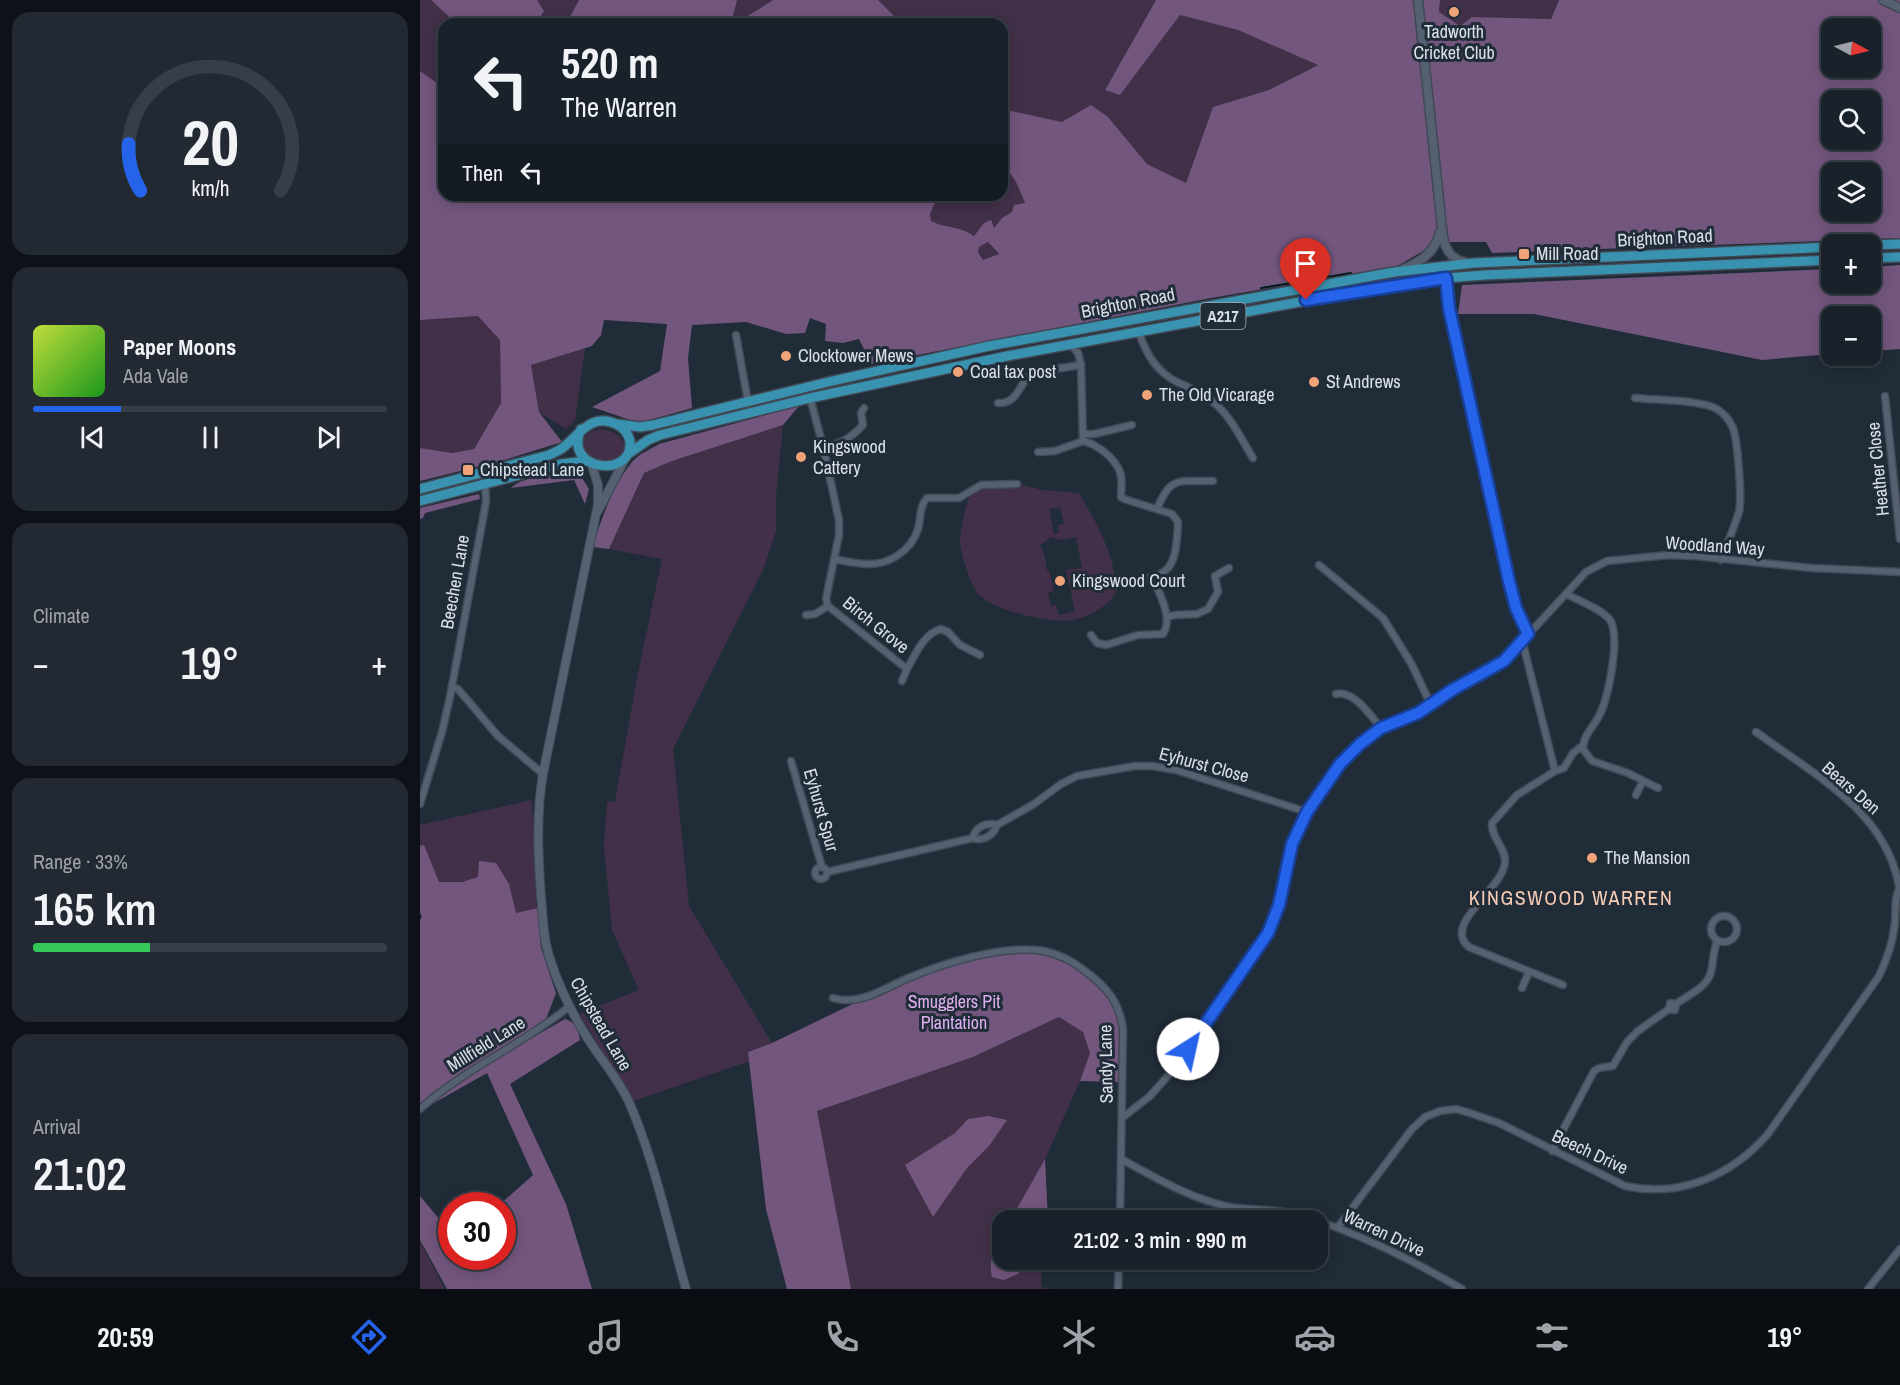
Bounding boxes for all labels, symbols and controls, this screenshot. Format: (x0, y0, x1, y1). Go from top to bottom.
marker: Tadworth Cricket Club (1447, 5, 1461, 19)
north arrow (1821, 18, 1881, 78)
map controls (1821, 18, 1881, 366)
place label: Tadworth Cricket Club (1413, 19, 1495, 65)
text: 520 m (561, 35, 659, 91)
icon: left (462, 42, 540, 120)
text: The Warren (561, 89, 677, 125)
button: search (1821, 90, 1881, 150)
text: 20 (182, 100, 238, 184)
icon: left (515, 156, 548, 189)
text: Then (462, 158, 503, 188)
button: layers (1821, 162, 1881, 222)
text: km/h (191, 174, 229, 203)
street label: Brighton Road (1617, 223, 1713, 252)
button: + (1821, 234, 1881, 294)
pin (1280, 238, 1331, 300)
place label: Mill Road (1536, 241, 1598, 266)
icon: arrive (1289, 247, 1322, 280)
marker: Mill Road (1517, 247, 1531, 261)
street label: Brighton Road (1079, 281, 1177, 324)
road number: A217 (1200, 303, 1246, 329)
button: − (1821, 306, 1881, 366)
text: Paper Moons (123, 332, 236, 362)
place label: Clocktower Mews (798, 343, 914, 368)
marker: Clocktower Mews (779, 349, 793, 363)
place label: Coal tax post (970, 359, 1056, 384)
text: Ada Vale (123, 362, 188, 389)
marker: Coal tax post (951, 365, 965, 379)
place label: St Andrews (1326, 369, 1401, 394)
marker: St Andrews (1307, 375, 1321, 389)
place label: The Old Vicarage (1159, 382, 1274, 407)
marker: The Old Vicarage (1140, 388, 1154, 402)
icon: previous (76, 421, 109, 454)
icon: pause (194, 421, 227, 454)
icon: next (312, 421, 345, 454)
street label: Heather Close (1860, 421, 1895, 517)
place label: Kingswood Cattery (813, 434, 886, 480)
marker: Kingswood Cattery (794, 450, 808, 464)
place label: Chipstead Lane (480, 457, 584, 482)
marker: Chipstead Lane (461, 463, 475, 477)
street label: Woodland Way (1665, 530, 1766, 561)
street label: Beechen Lane (434, 533, 475, 631)
place label: Kingswood Court (1072, 568, 1185, 593)
marker: Kingswood Court (1053, 574, 1067, 588)
street label: Birch Grove (838, 590, 915, 659)
text: Climate (33, 602, 90, 629)
text: 19° (180, 632, 240, 693)
text: − (33, 641, 49, 685)
text: + (371, 641, 387, 685)
street label: Eyhurst Close (1157, 741, 1252, 788)
street label: Bears Den (1817, 755, 1886, 820)
street label: Eyhurst Spur (798, 765, 845, 854)
place label: The Mansion (1604, 845, 1690, 870)
text: Range · 33% (33, 848, 128, 875)
marker: The Mansion (1585, 851, 1599, 865)
text: 165 km (33, 878, 157, 939)
district label: KINGSWOOD WARREN (1469, 884, 1673, 911)
street label: Chipstead Lane (565, 972, 638, 1075)
park label: Smugglers Pit Plantation (908, 989, 1000, 1035)
street label: Millfield Lane (442, 1010, 530, 1077)
position arrow (1156, 1017, 1220, 1081)
street label: Sandy Lane (1092, 1024, 1119, 1104)
text: Arrival (33, 1113, 80, 1140)
street label: Beech Drive (1548, 1123, 1632, 1180)
text: 21:02 (33, 1143, 127, 1204)
speed limit sign: 30 (438, 1192, 516, 1270)
street label: Warren Drive (1339, 1203, 1429, 1262)
text: 21:02 · 3 min · 990 m (1073, 1225, 1247, 1255)
icon: directions (348, 1316, 390, 1358)
icon: music (585, 1316, 627, 1358)
icon: phone (821, 1316, 863, 1358)
icon: climate (1058, 1316, 1100, 1358)
icon: car (1294, 1316, 1336, 1358)
icon: filters (1531, 1316, 1573, 1358)
text: 20:59 (97, 1319, 154, 1355)
text: 19° (1767, 1319, 1803, 1355)

